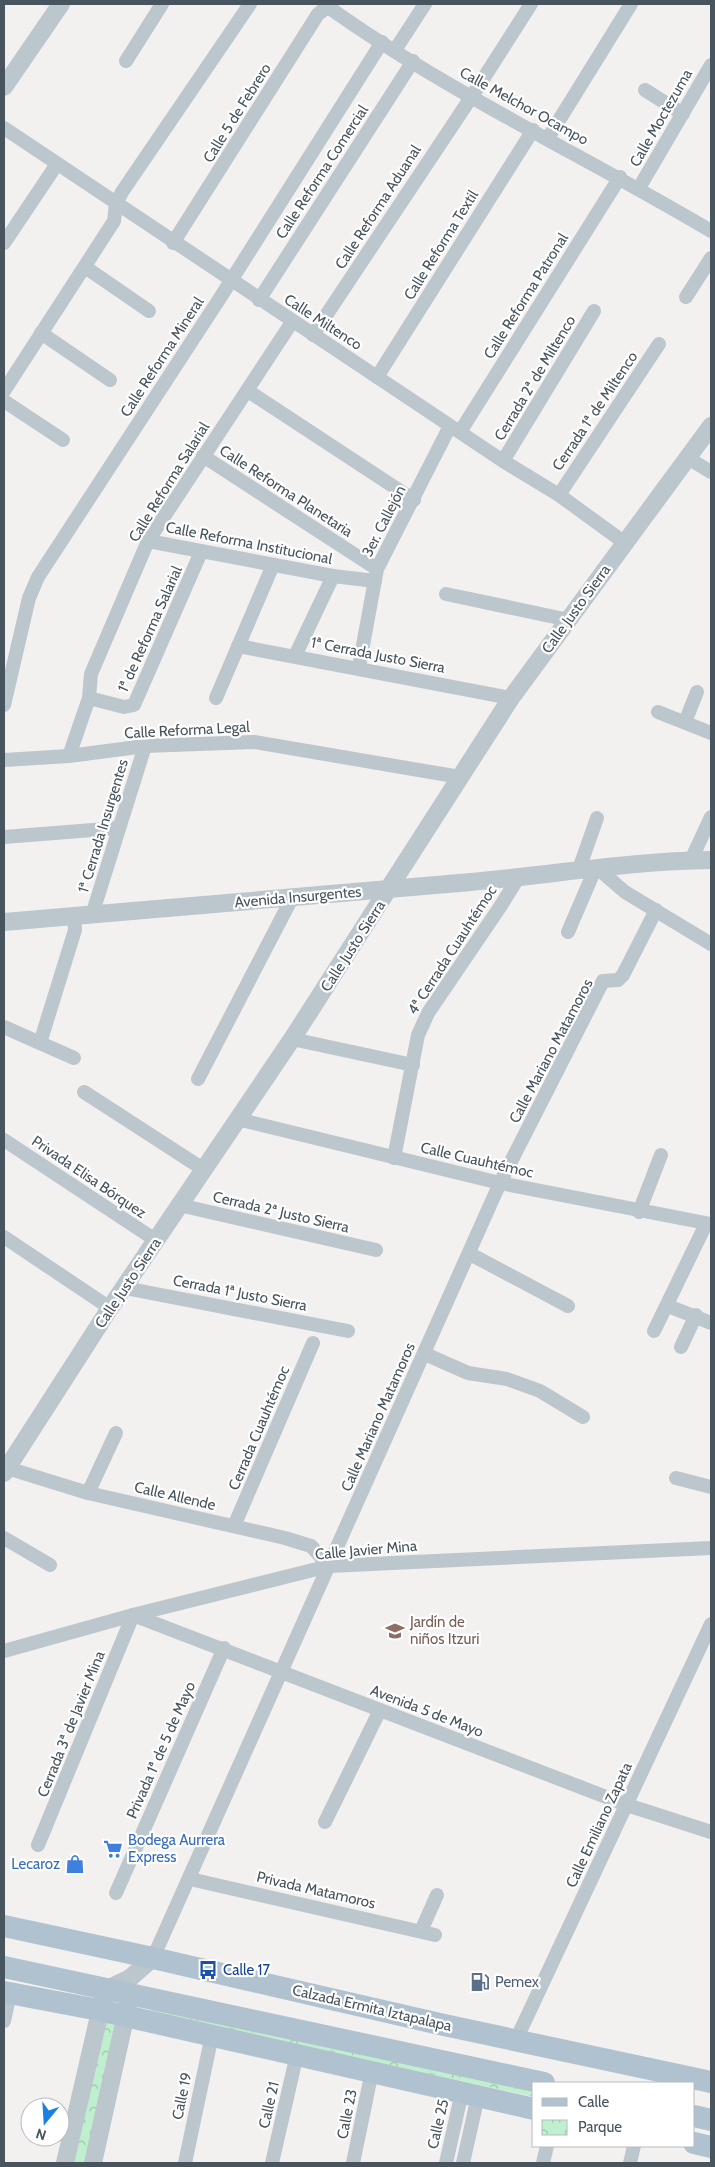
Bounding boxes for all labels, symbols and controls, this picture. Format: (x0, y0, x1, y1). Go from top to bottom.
street label: Calle 5 de Febrero (199, 60, 275, 166)
street label: Calle Melchor Ocampo (457, 63, 591, 149)
street label: Calle Moctezuma (626, 65, 697, 170)
street label: Calle Reforma Comercial (272, 101, 372, 242)
street label: Calle Reforma Aduanal (331, 141, 425, 272)
street label: Calle Reforma Textil (400, 187, 482, 303)
street label: Calle Reforma Patronal (480, 229, 572, 362)
street label: Calle Miltenco (281, 290, 365, 354)
street label: Calle Reforma Mineral (117, 293, 208, 420)
street label: Cerrada 2ª de Miltenco (491, 312, 579, 444)
street label: Cerrada 1ª de Miltenco (548, 348, 642, 474)
street label: Calle Reforma Salarial (125, 418, 213, 545)
street label: Calle Reforma Planetaria (216, 441, 357, 541)
street label: 3er. Callejón (358, 482, 410, 560)
street label: Calle Reforma Institucional (164, 518, 334, 568)
street label: Calle Justo Sierra (538, 561, 615, 657)
street label: 1ª de Reforma Salarial (114, 563, 186, 695)
street label: 1ª Cerrada Justo Sierra (309, 633, 447, 677)
street label: Calle Reforma Legal (124, 718, 251, 742)
street label: 1ª Cerrada Insurgentes (74, 757, 132, 895)
street label: Avenida Insurgentes (234, 882, 362, 912)
street label: 4ª Cerrada Cuauhtémoc (404, 882, 501, 1018)
street label: Calle Justo Sierra (317, 896, 390, 995)
street label: Calle Mariano Matamoros (505, 976, 597, 1126)
street label: Privada Elisa Bórquez (28, 1132, 150, 1222)
street label: Calle Cuauhtémoc (419, 1138, 535, 1182)
street label: Cerrada 2ª Justo Sierra (211, 1188, 352, 1237)
street label: Calle Justo Sierra (91, 1234, 165, 1332)
street label: Cerrada 1ª Justo Sierra (171, 1271, 309, 1315)
street label: Calle Mariano Matamoros (337, 1340, 419, 1494)
street label: Cerrada Cuauhtémoc (225, 1363, 293, 1493)
street label: Calle Allende (133, 1478, 218, 1514)
street label: Calle Javier Mina (314, 1537, 419, 1563)
place label: Jardín de niños Itzuri (409, 1613, 479, 1648)
school or university icon: Jardín de niños Itzuri (384, 1620, 406, 1642)
street label: Cerrada 3ª de Javier Mina (33, 1648, 109, 1800)
street label: Privada 1ª de 5 de Mayo (123, 1679, 199, 1821)
street label: Avenida 5 de Mayo (368, 1681, 486, 1741)
street label: Calle Emiliano Zapata (562, 1759, 636, 1890)
place label: Bodega Aurrera Express (128, 1831, 226, 1866)
supermarket icon: Bodega Aurrera Express (102, 1838, 124, 1860)
shop icon: Lecaroz (64, 1853, 86, 1875)
place label: Lecaroz (11, 1855, 60, 1873)
street label: Privada Matamoros (255, 1868, 377, 1912)
bus stop icon: Calle 17 (197, 1959, 219, 1981)
place label: Calle 17 (223, 1961, 270, 1979)
fuel station icon: Pemex (469, 1971, 491, 1993)
place label: Pemex (495, 1973, 539, 1991)
street label: Calzada Ermita Iztapalapa (291, 1981, 454, 2035)
street label: Calle 19 (168, 2071, 196, 2121)
street label: Calle 21 (255, 2080, 283, 2130)
legend (532, 2082, 695, 2147)
street label: Calle 23 (333, 2088, 361, 2140)
text: Calle (578, 2093, 609, 2111)
north arrow (20, 2097, 70, 2147)
street label: Calle 25 (424, 2097, 452, 2151)
text: Parque (578, 2118, 622, 2136)
text: N (33, 2124, 48, 2144)

